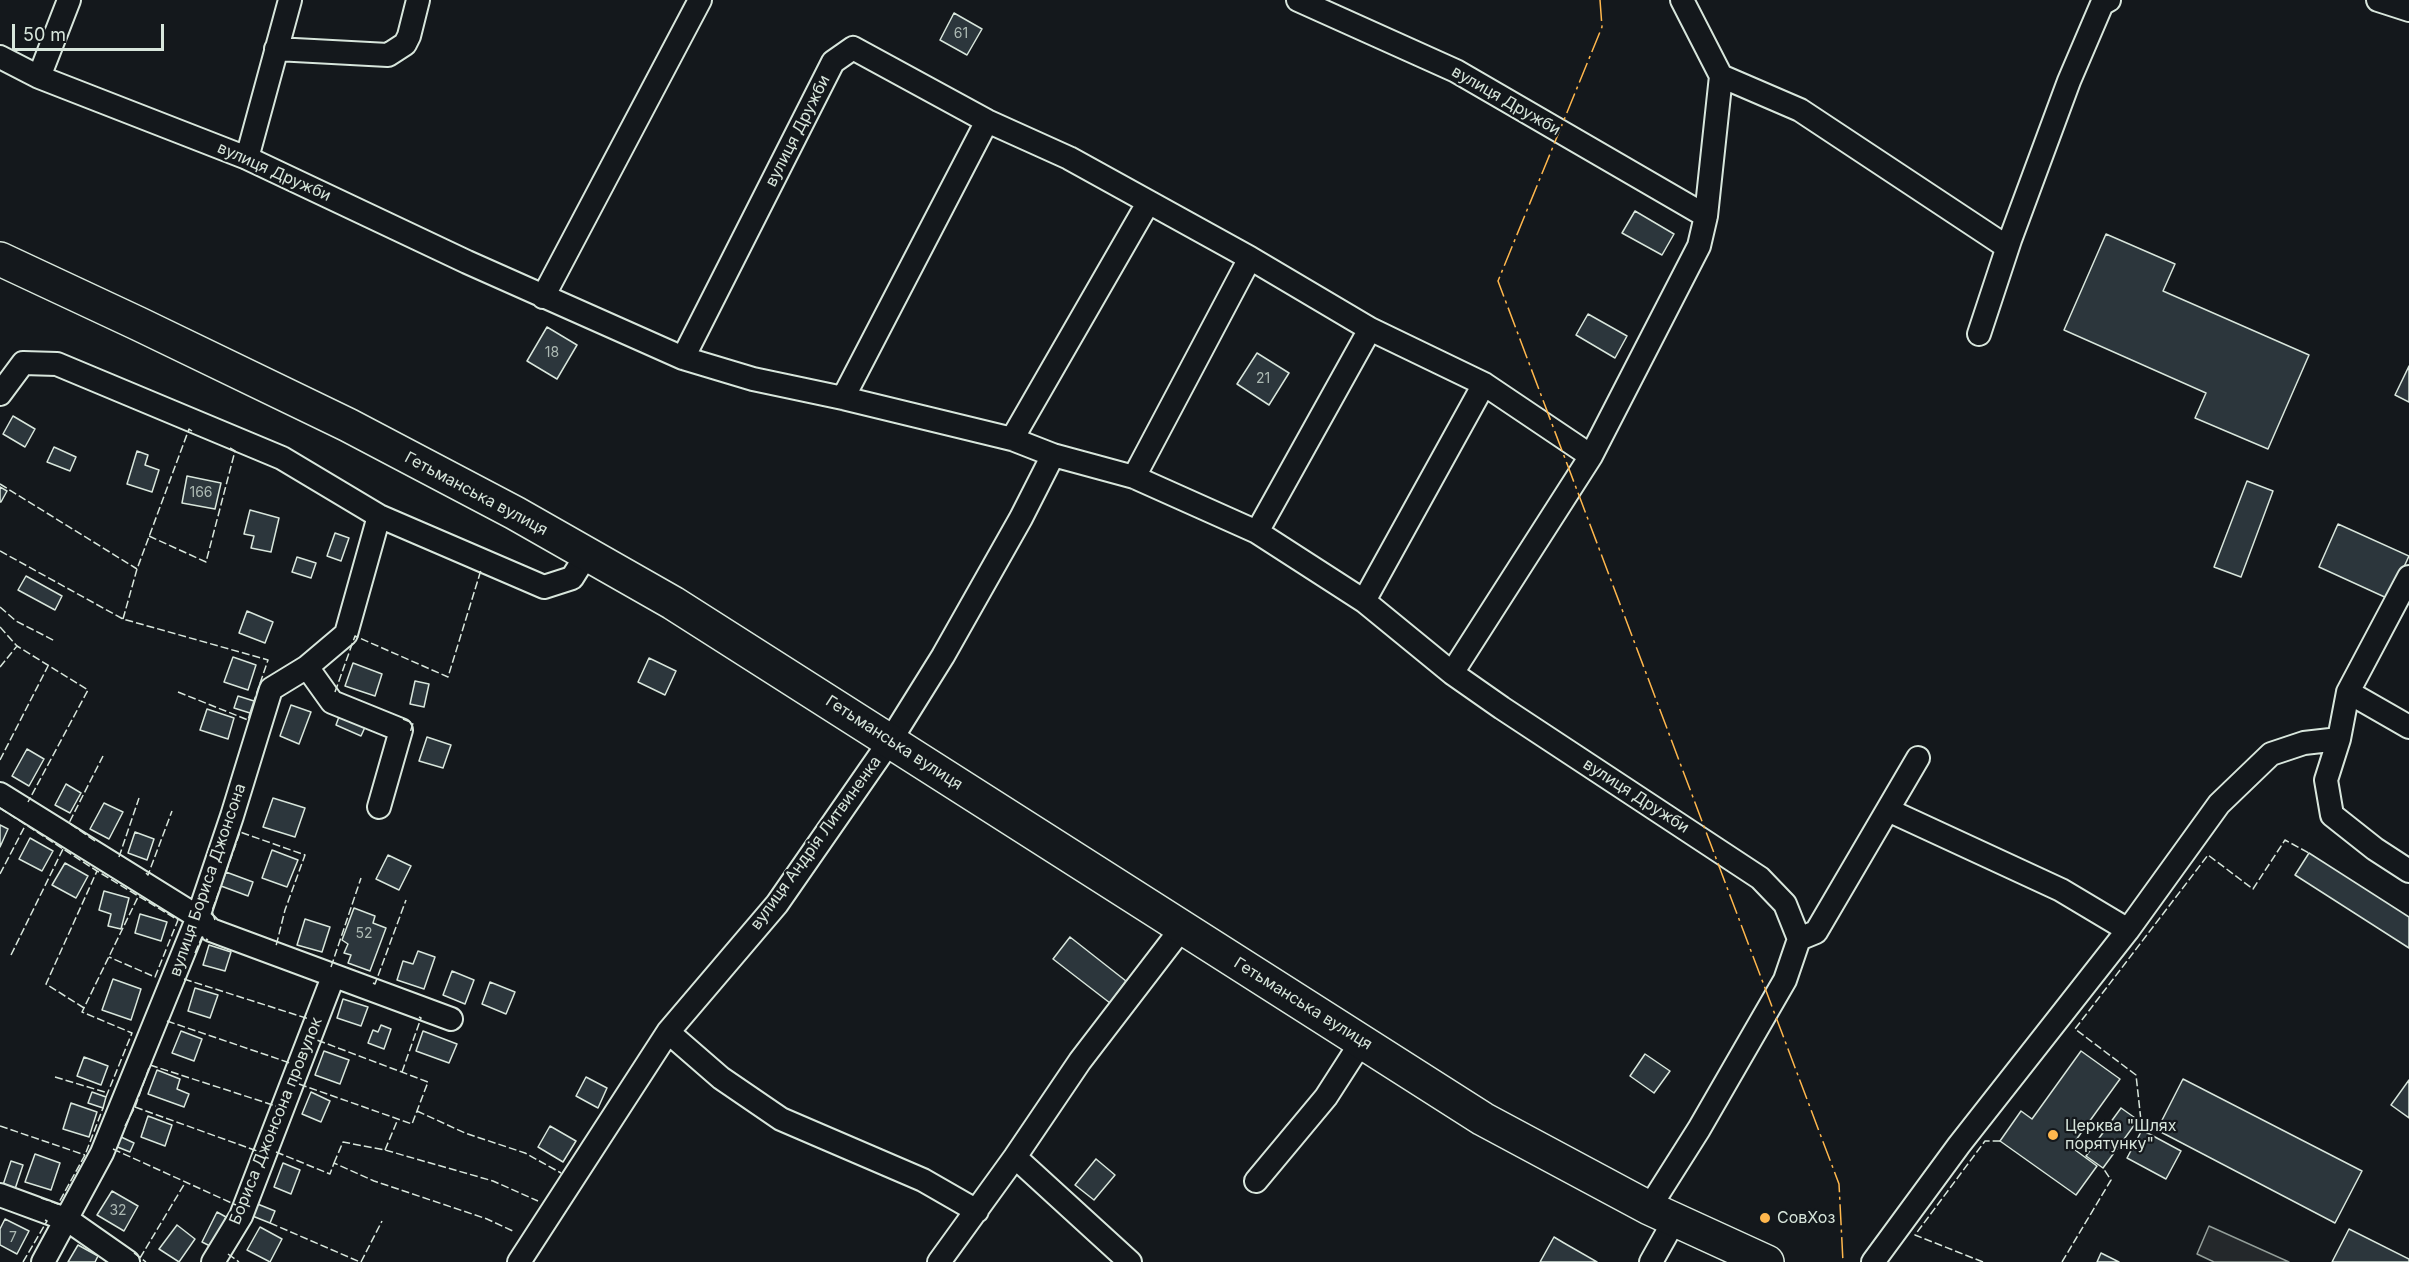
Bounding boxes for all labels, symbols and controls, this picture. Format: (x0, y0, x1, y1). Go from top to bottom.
scale bar (15, 12, 166, 50)
text: 50 m (23, 24, 66, 45)
house number: 61 (954, 26, 968, 42)
street label: вулиця Дружби (1448, 62, 1564, 140)
street label: вулиця Дружби (762, 72, 834, 190)
street label: вулиця Дружби (214, 138, 334, 206)
house number: 18 (545, 345, 559, 361)
house number: 21 (1256, 371, 1270, 387)
street label: Гетьманська вулиця (401, 448, 551, 540)
house number: 166 (189, 485, 213, 501)
street label: Гетьманська вулиця (822, 692, 966, 794)
street label: вулиця Андрія Литвиненка (747, 752, 885, 934)
street label: вулиця Дружби (1579, 755, 1693, 837)
street label: вулиця Бориса Джонсона (166, 781, 250, 979)
house number: 52 (355, 926, 373, 942)
street label: Гетьманська вулиця (1230, 954, 1376, 1054)
street label: Бориса Джонсона провулок (226, 1014, 326, 1228)
place label: Церква "Шлях порятунку" (2065, 1116, 2176, 1154)
marker: Церква "Шлях порятунку" (2046, 1128, 2060, 1142)
house number: 32 (109, 1203, 127, 1219)
place label: СовХоз (1777, 1208, 1835, 1228)
marker: СовХоз (1758, 1211, 1772, 1225)
house number: 7 (9, 1230, 17, 1246)

